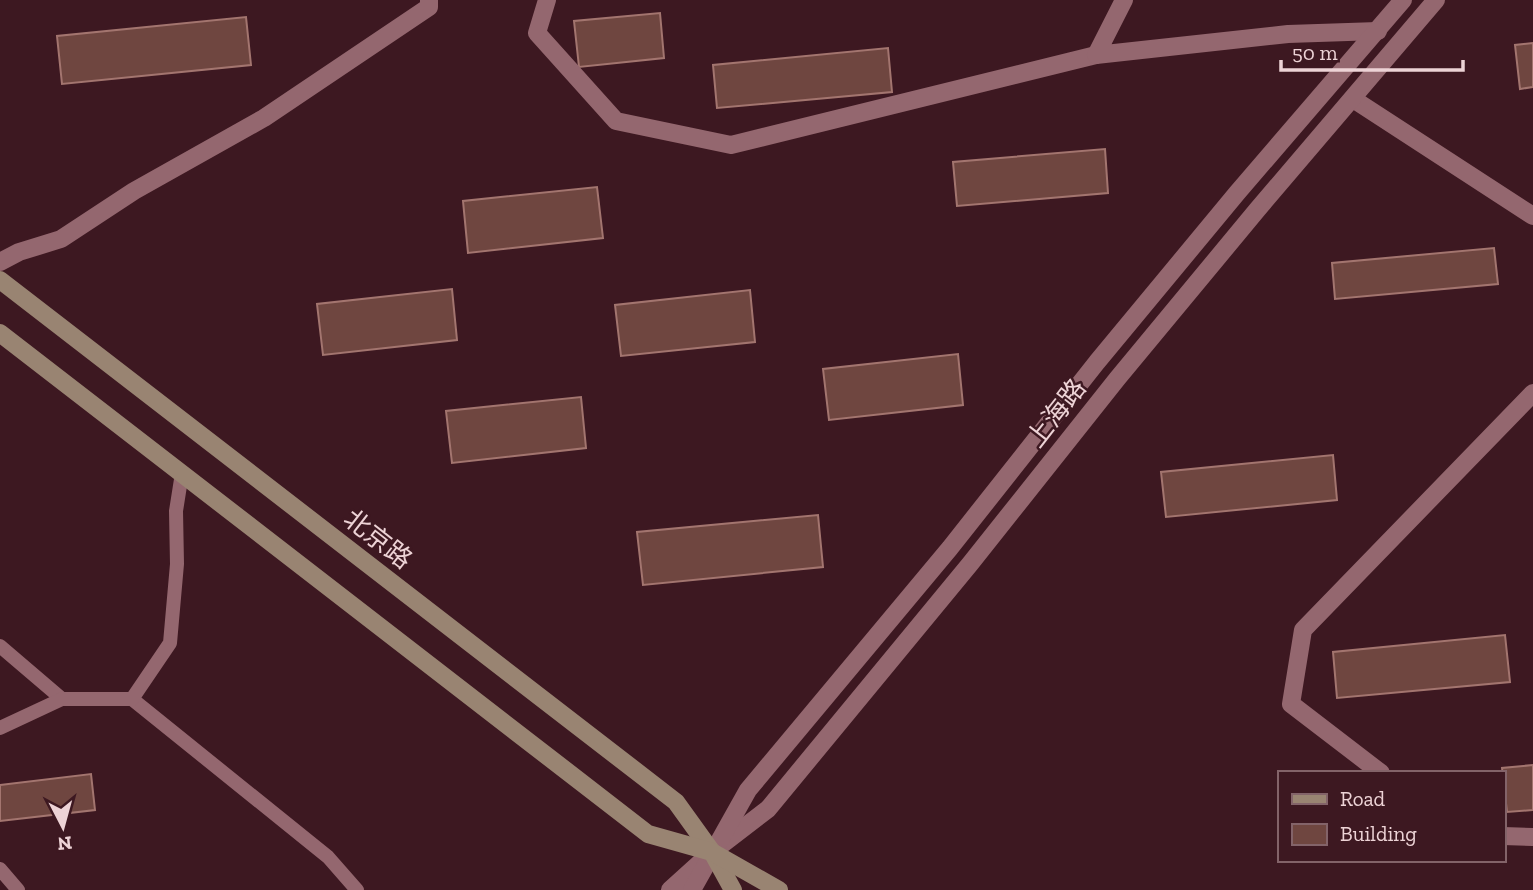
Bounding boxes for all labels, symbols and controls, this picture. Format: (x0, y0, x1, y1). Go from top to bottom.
scale bar (1281, 28, 1463, 72)
text: 50 m (1292, 40, 1338, 65)
street label: 上海路 (1019, 372, 1093, 454)
street label: 北京路 (337, 502, 419, 576)
legend (1278, 771, 1505, 862)
text: Road (1340, 786, 1386, 811)
north arrow (28, 792, 98, 862)
text: Building (1340, 821, 1417, 846)
text: N (56, 831, 73, 856)

